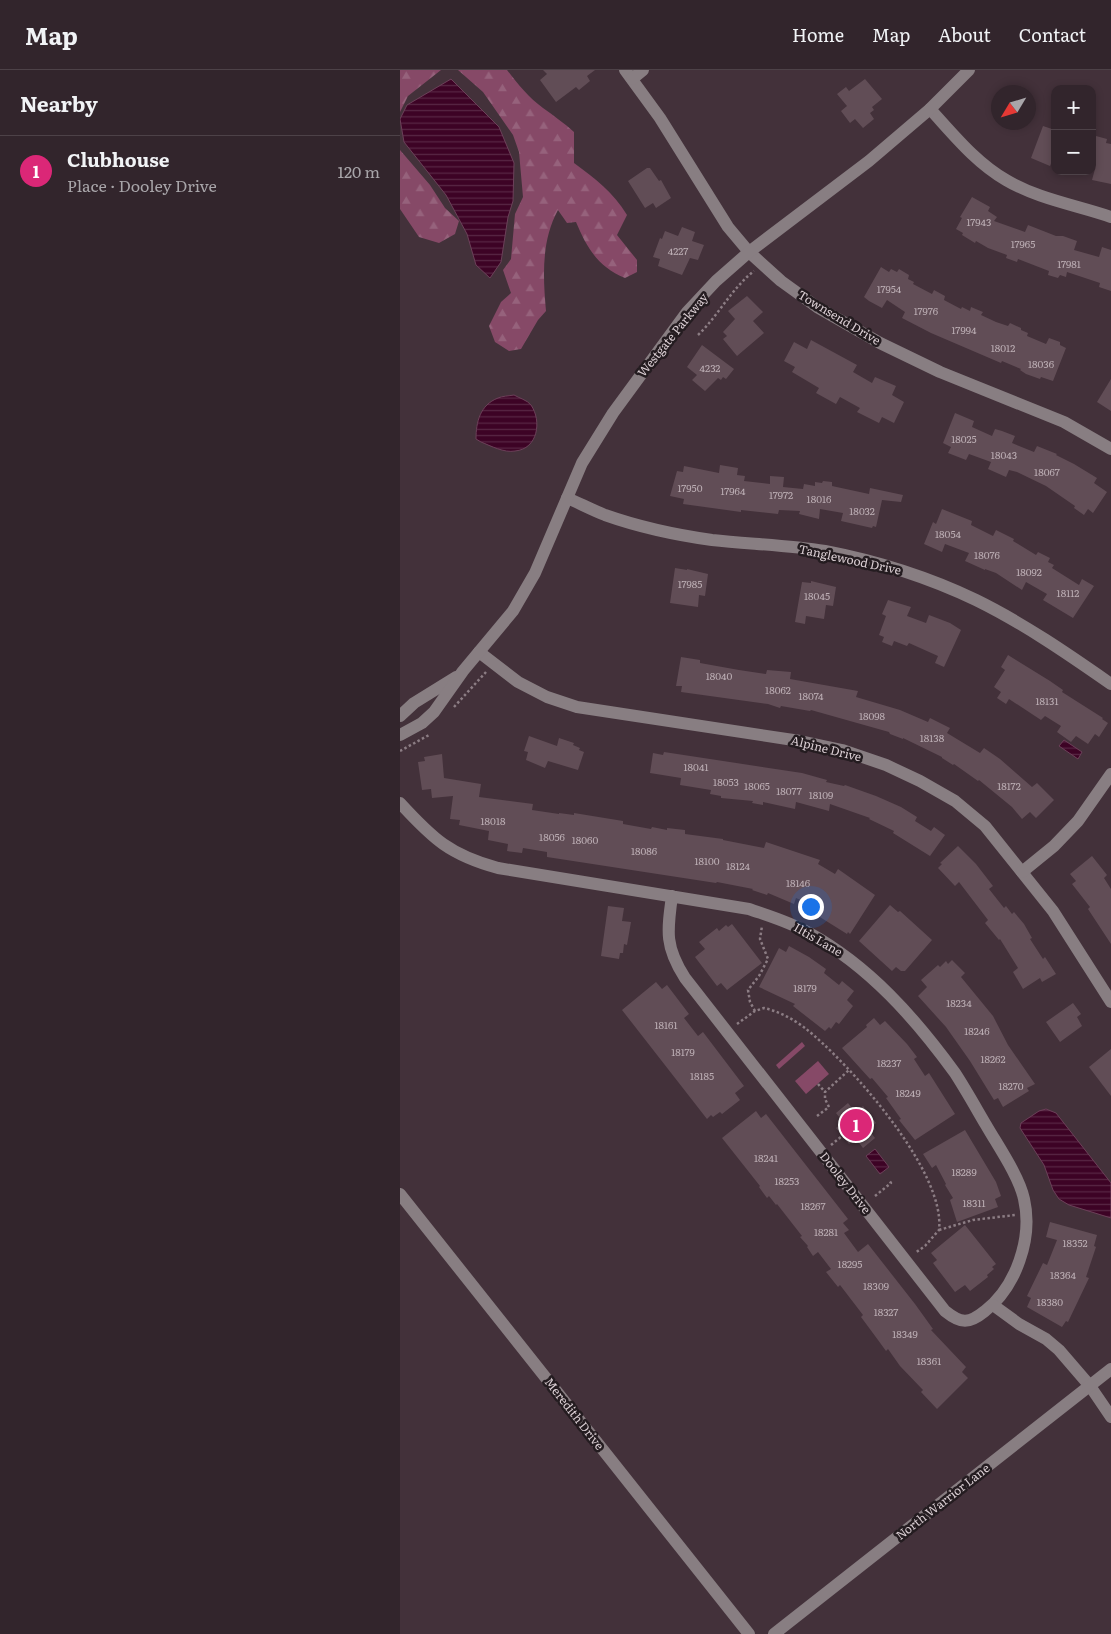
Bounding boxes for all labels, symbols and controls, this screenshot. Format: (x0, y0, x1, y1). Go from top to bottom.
text: Map (25, 17, 78, 52)
text: Home (792, 21, 844, 48)
text: Map (872, 21, 910, 48)
text: About (938, 21, 991, 48)
text: Contact (1019, 21, 1086, 48)
north arrow (991, 85, 1036, 130)
map controls (1051, 85, 1096, 175)
button: + (1051, 85, 1096, 130)
text: Nearby (20, 87, 98, 118)
button: − (1051, 130, 1096, 175)
text: Clubhouse (67, 145, 170, 173)
text: 1 (33, 159, 39, 183)
text: 120 m (337, 159, 380, 183)
text: Place · Dooley Drive (67, 173, 217, 197)
house number: 17943 (967, 214, 992, 229)
house number: 17965 (1011, 236, 1035, 251)
house number: 4227 (668, 243, 688, 258)
house number: 17981 (1057, 256, 1081, 271)
house number: 17954 (877, 281, 902, 296)
street label: Townsend Drive (795, 285, 884, 349)
street label: Westgate Parkway (633, 288, 712, 380)
house number: 17976 (914, 303, 939, 318)
house number: 17994 (952, 322, 977, 337)
house number: 18012 (991, 340, 1015, 355)
house number: 18036 (1028, 356, 1055, 371)
house number: 4232 (700, 360, 720, 375)
house number: 18025 (951, 431, 977, 446)
house number: 18043 (991, 447, 1017, 462)
house number: 18067 (1034, 464, 1060, 479)
house number: 17950 (678, 480, 703, 495)
house number: 17964 (721, 483, 746, 498)
house number: 17972 (769, 487, 793, 502)
house number: 18016 (807, 491, 832, 506)
house number: 18032 (849, 503, 875, 518)
house number: 18054 (935, 526, 961, 541)
street label: Tanglewood Drive (797, 539, 903, 579)
house number: 18076 (974, 547, 1001, 562)
house number: 18092 (1016, 564, 1042, 579)
house number: 17985 (678, 576, 702, 591)
house number: 18112 (1057, 585, 1079, 600)
house number: 18045 (804, 588, 830, 603)
house number: 18040 (706, 668, 733, 683)
house number: 18062 (765, 682, 791, 697)
house number: 18074 (798, 688, 824, 703)
house number: 18131 (1035, 693, 1059, 708)
house number: 18098 (859, 708, 886, 723)
house number: 18138 (920, 730, 945, 745)
street label: Alpine Drive (789, 731, 863, 765)
house number: 18041 (684, 759, 708, 774)
house number: 18053 (713, 774, 739, 789)
house number: 18065 (744, 778, 770, 793)
house number: 18172 (997, 778, 1021, 793)
house number: 18077 (776, 783, 802, 798)
house number: 18109 (809, 787, 833, 802)
house number: 18018 (481, 813, 506, 828)
house number: 18056 (539, 829, 566, 844)
house number: 18060 (572, 832, 598, 847)
house number: 18086 (631, 843, 658, 858)
house number: 18100 (694, 853, 720, 868)
house number: 18124 (726, 858, 751, 873)
house number: 18146 (786, 875, 811, 890)
your location (798, 894, 824, 920)
street label: Iltis Lane (791, 918, 846, 960)
house number: 18179 (793, 980, 817, 995)
house number: 18234 (946, 995, 972, 1010)
house number: 18161 (654, 1017, 678, 1032)
house number: 18246 (964, 1023, 990, 1038)
house number: 18179 (671, 1044, 695, 1059)
house number: 18262 (981, 1051, 1005, 1066)
house number: 18237 (877, 1055, 901, 1070)
house number: 18185 (690, 1068, 714, 1083)
house number: 18270 (998, 1078, 1024, 1093)
house number: 18249 (895, 1085, 921, 1100)
pin: 1 (840, 1106, 872, 1144)
street label: Dooley Drive (816, 1148, 876, 1217)
house number: 18241 (754, 1150, 778, 1165)
house number: 18289 (951, 1164, 977, 1179)
house number: 18253 (775, 1173, 800, 1188)
house number: 18311 (962, 1195, 986, 1210)
house number: 18267 (801, 1198, 825, 1213)
house number: 18281 (814, 1224, 838, 1239)
house number: 18352 (1063, 1235, 1088, 1250)
house number: 18295 (838, 1256, 862, 1271)
house number: 18364 (1050, 1267, 1076, 1282)
house number: 18309 (863, 1278, 889, 1293)
house number: 18380 (1037, 1294, 1063, 1309)
house number: 18327 (874, 1304, 898, 1319)
house number: 18349 (892, 1326, 918, 1341)
house number: 18361 (917, 1353, 941, 1368)
street label: Meredith Drive (541, 1373, 609, 1453)
street label: North Warrior Lane (892, 1459, 993, 1544)

